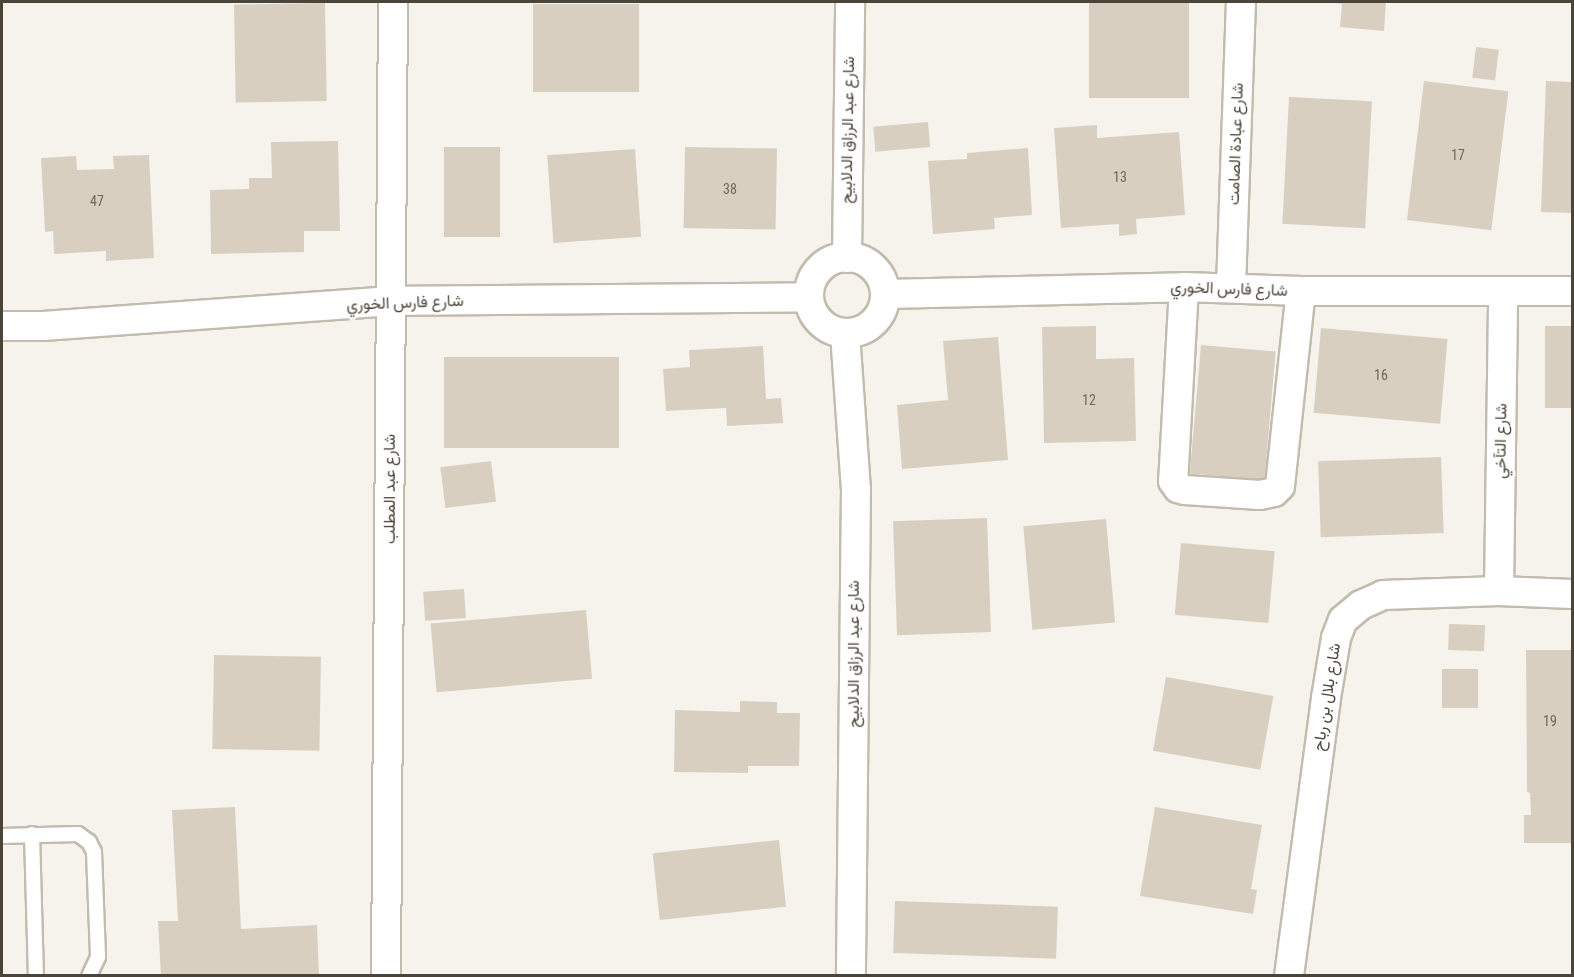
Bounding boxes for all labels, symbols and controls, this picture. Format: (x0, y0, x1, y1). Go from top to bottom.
street label: شارع عبد الرزاق الدلابيح (837, 56, 859, 204)
street label: شارع عبادة الصامت (1224, 83, 1248, 205)
house number: 17 (1451, 147, 1465, 163)
house number: 13 (1113, 169, 1127, 185)
house number: 38 (723, 181, 737, 197)
house number: 47 (90, 193, 104, 209)
street label: شارع فارس الخوري (1170, 277, 1288, 301)
street label: شارع فارس الخوري (346, 291, 464, 315)
house number: 16 (1374, 367, 1388, 383)
house number: 12 (1082, 392, 1096, 408)
street label: شارع التآخي (1491, 403, 1511, 479)
street label: شارع عبد المطلب (380, 434, 400, 544)
street label: شارع عبد الرزاق الدلابيح (844, 580, 864, 728)
street label: شارع بلال بن رباح (1309, 642, 1345, 752)
house number: 19 (1543, 713, 1557, 729)

